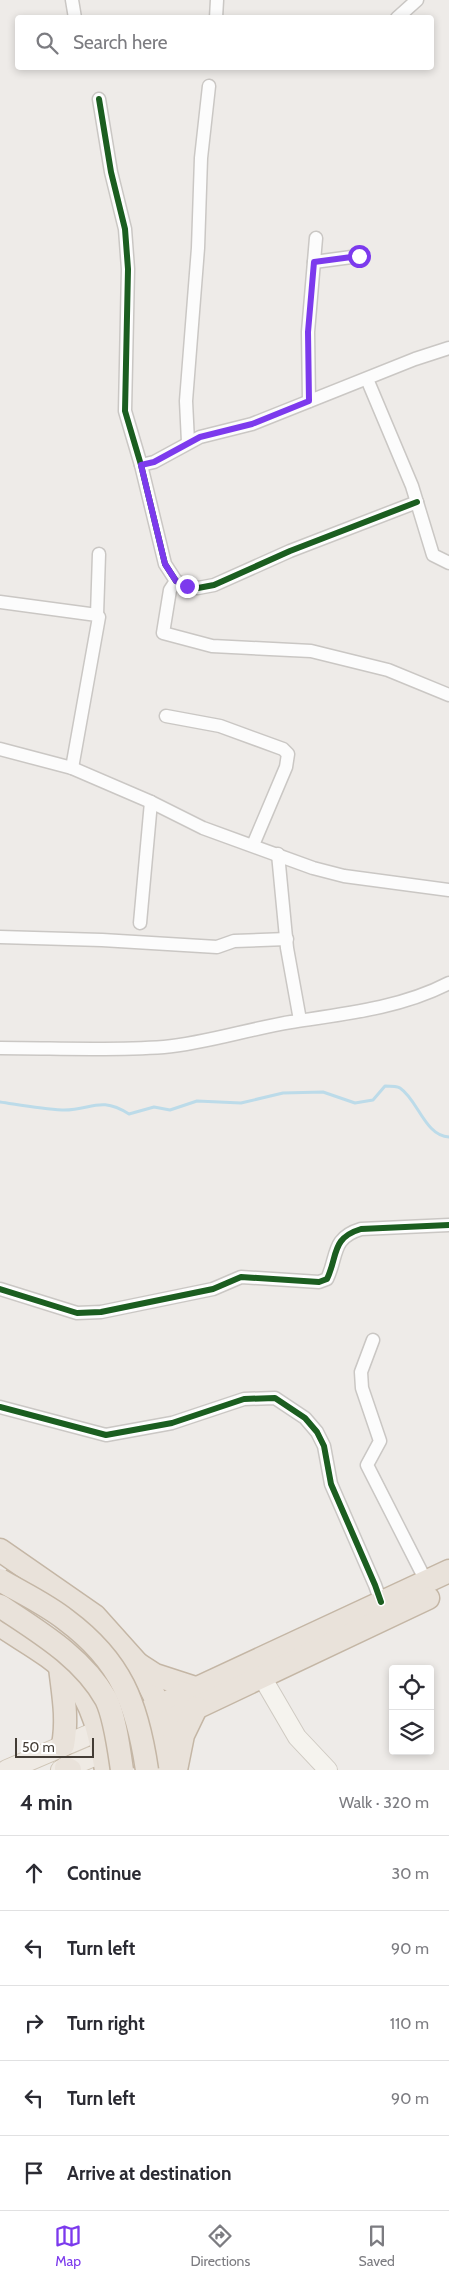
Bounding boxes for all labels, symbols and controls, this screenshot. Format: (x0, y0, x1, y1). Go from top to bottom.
search box (15, 15, 434, 70)
icon: search (33, 29, 61, 57)
text: Search here (73, 31, 167, 54)
route start (348, 245, 371, 268)
route end (176, 575, 199, 598)
map controls (389, 1665, 434, 1755)
button: locate (389, 1665, 434, 1710)
button: layers (389, 1710, 434, 1755)
scale bar (15, 1735, 94, 1758)
text: 50 m (22, 1738, 55, 1756)
text: 4 min (20, 1790, 73, 1815)
text: Walk · 320 m (339, 1793, 429, 1812)
icon: ahead (20, 1859, 48, 1887)
text: Continue (67, 1862, 141, 1885)
text: 30 m (392, 1864, 429, 1883)
icon: left (20, 1934, 48, 1962)
text: Turn left (67, 1937, 135, 1960)
text: 90 m (391, 1939, 429, 1958)
icon: right (20, 2009, 48, 2037)
text: Turn right (67, 2012, 145, 2035)
text: 110 m (390, 2014, 429, 2033)
icon: left (20, 2084, 48, 2112)
text: Turn left (67, 2087, 135, 2110)
text: 90 m (391, 2089, 429, 2108)
icon: arrive (20, 2159, 48, 2187)
text: Arrive at destination (67, 2162, 231, 2185)
tab: Map (54, 2222, 82, 2270)
tab: Directions (190, 2222, 250, 2270)
tab: Saved (358, 2222, 395, 2270)

